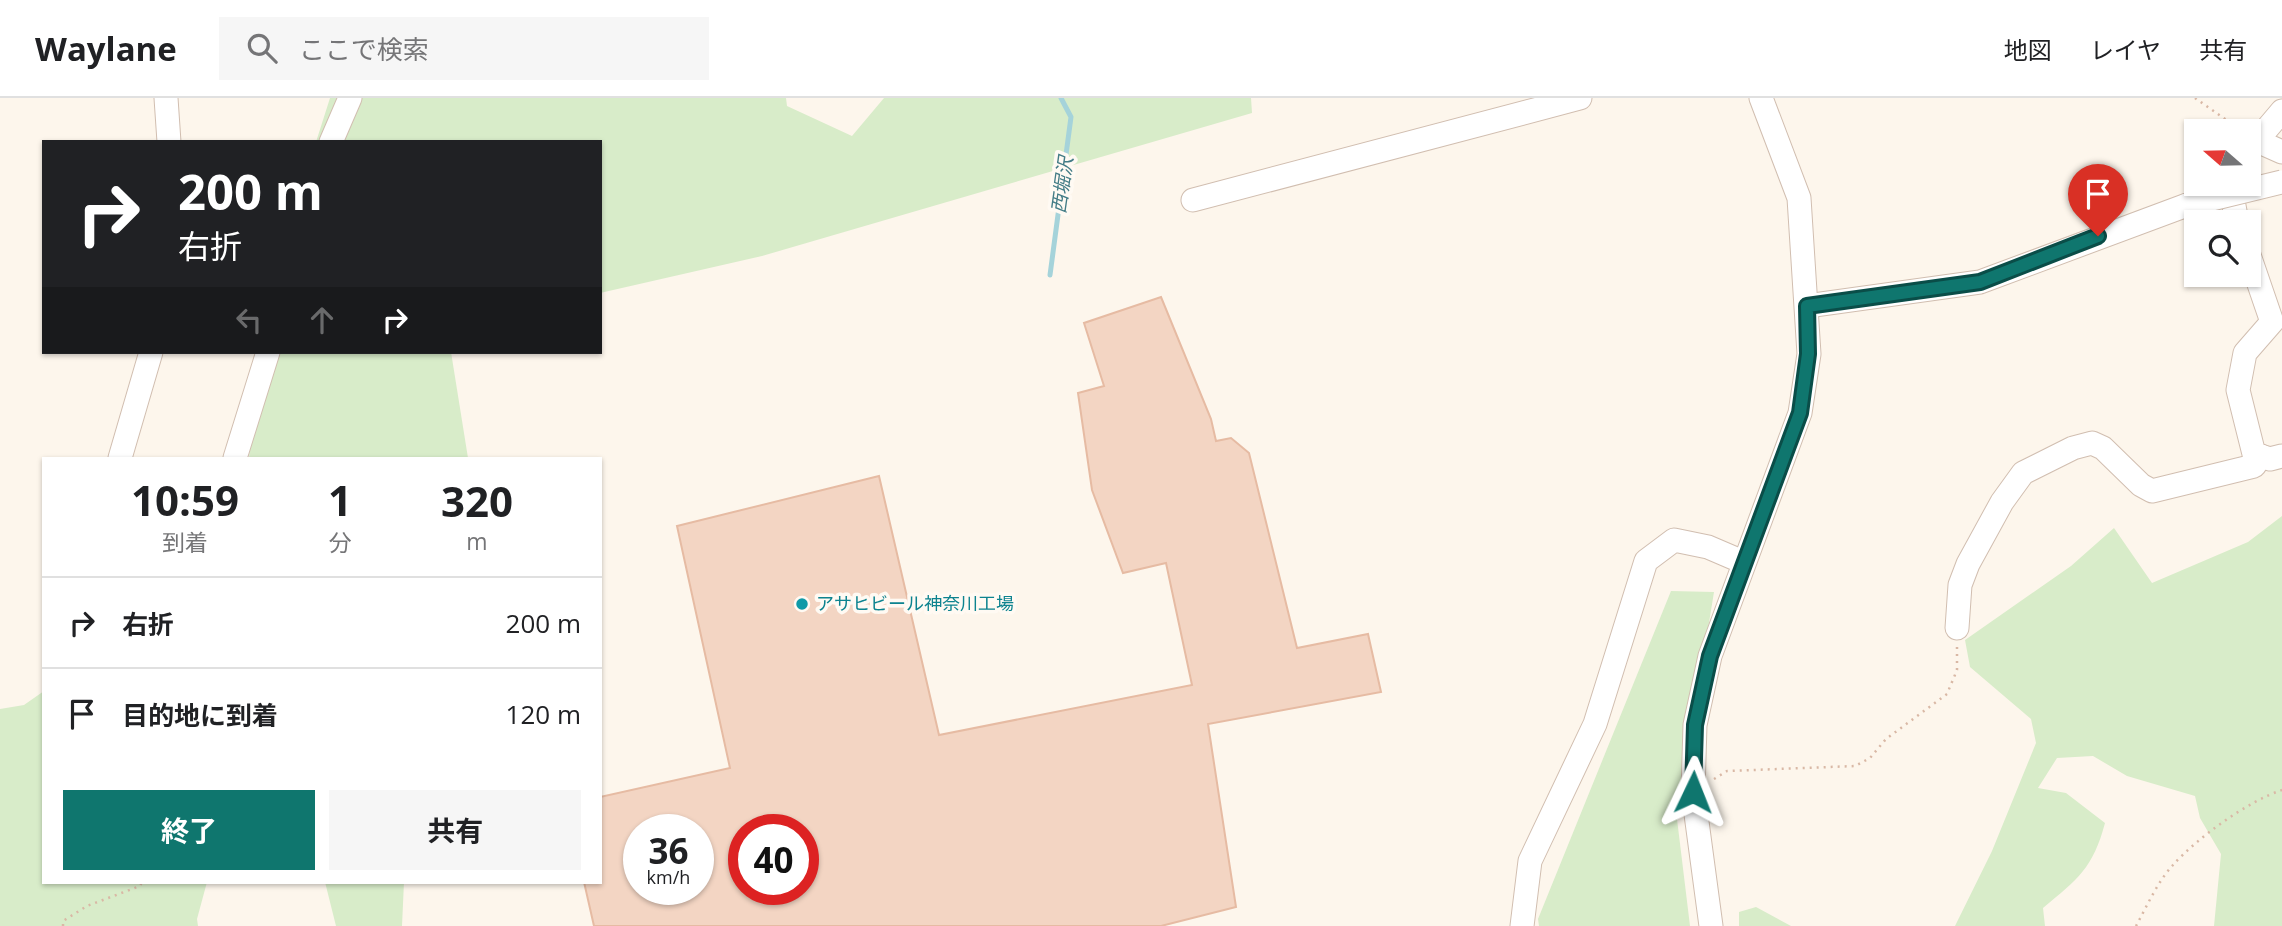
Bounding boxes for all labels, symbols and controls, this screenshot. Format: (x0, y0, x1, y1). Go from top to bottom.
search box (219, 17, 709, 80)
text: Waylane (35, 26, 177, 71)
icon: search (243, 29, 281, 67)
text: ここで検索 (299, 31, 429, 67)
text: 地図 (2004, 33, 2052, 66)
text: レイヤ (2090, 33, 2161, 66)
text: 共有 (2199, 33, 2247, 66)
north arrow (2184, 119, 2261, 196)
map controls (2184, 119, 2261, 287)
water label: 西堀沢 (1045, 152, 1079, 215)
text: 200 m (178, 158, 323, 224)
pin (2068, 164, 2128, 236)
icon: right (63, 168, 154, 259)
icon: arrive (2079, 175, 2117, 213)
button: search (2184, 210, 2261, 287)
text: 右折 (178, 224, 242, 267)
icon: left (230, 301, 268, 339)
icon: ahead (303, 301, 341, 339)
icon: right (376, 301, 414, 339)
text: 10:59 (131, 471, 239, 528)
text: 1 (328, 471, 352, 528)
text: 320 (441, 472, 513, 529)
text: m (466, 525, 488, 557)
text: 到着 (162, 526, 208, 558)
text: 分 (328, 526, 351, 558)
place label: アサヒビール神奈川工場 (816, 591, 1014, 615)
marker: アサヒビール神奈川工場 (794, 596, 810, 612)
icon: right (63, 604, 101, 642)
text: 200 m (506, 605, 581, 641)
text: 右折 (122, 606, 174, 642)
icon: arrive (63, 695, 101, 733)
text: 120 m (506, 696, 581, 732)
text: 目的地に到着 (122, 697, 278, 733)
position arrow (1656, 755, 1730, 829)
button: 終了 (63, 790, 315, 870)
button: 共有 (329, 790, 581, 870)
speed limit sign: 40 (728, 814, 819, 905)
text: 36 (648, 827, 689, 874)
text: km/h (647, 865, 690, 889)

